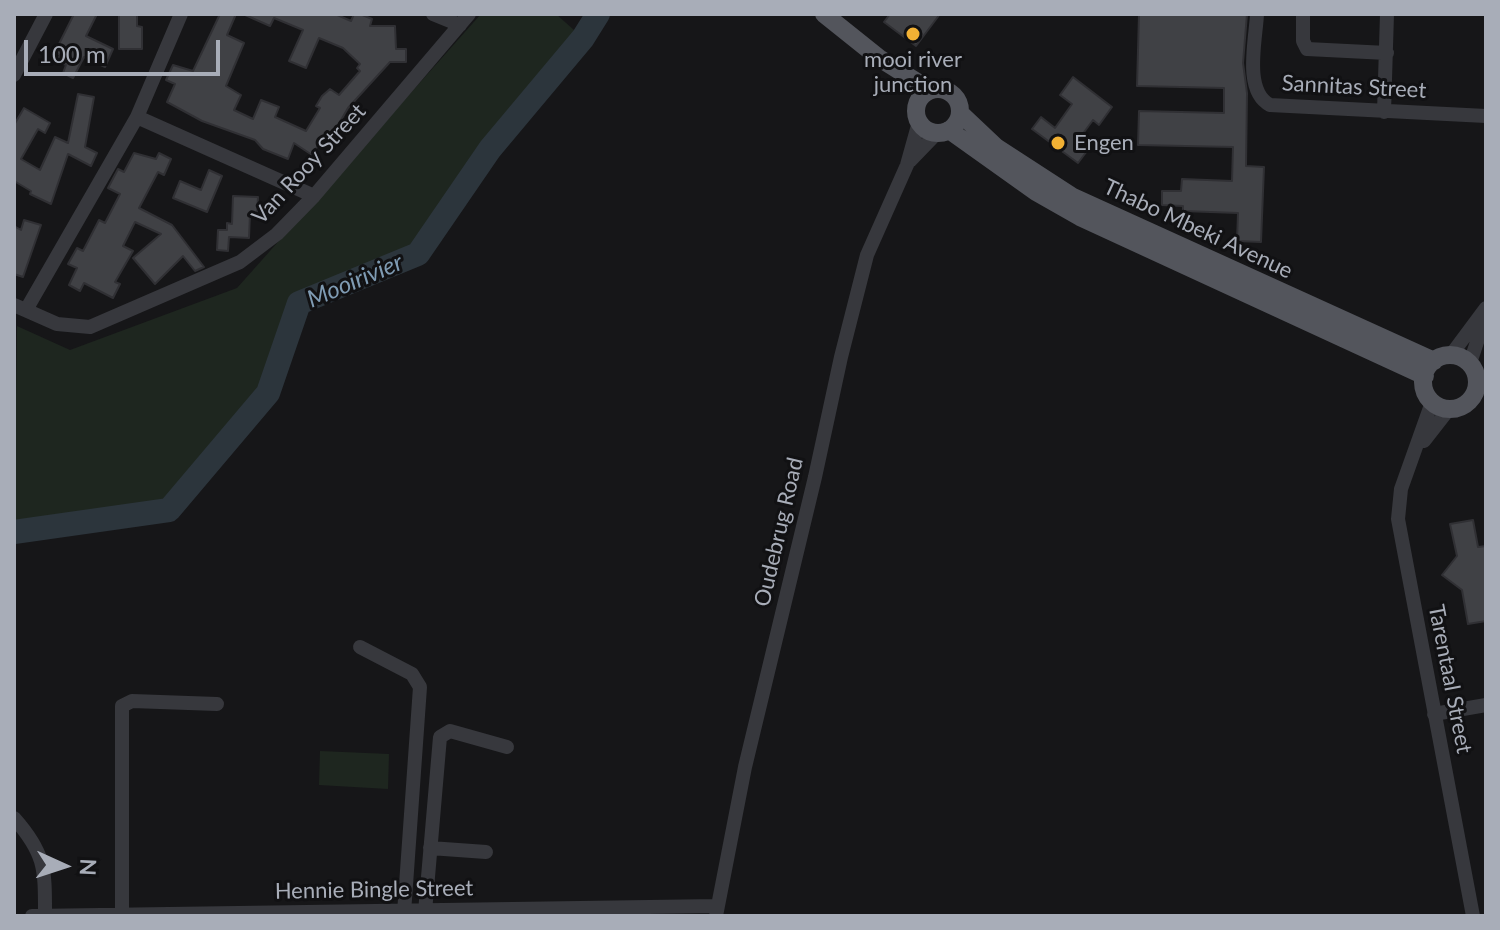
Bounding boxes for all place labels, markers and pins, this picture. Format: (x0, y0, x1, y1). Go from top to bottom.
marker: mooi river junction (904, 25, 922, 43)
place label: mooi river junction (864, 47, 962, 98)
place label: Engen (1074, 130, 1134, 156)
marker: Engen (1049, 134, 1067, 152)

